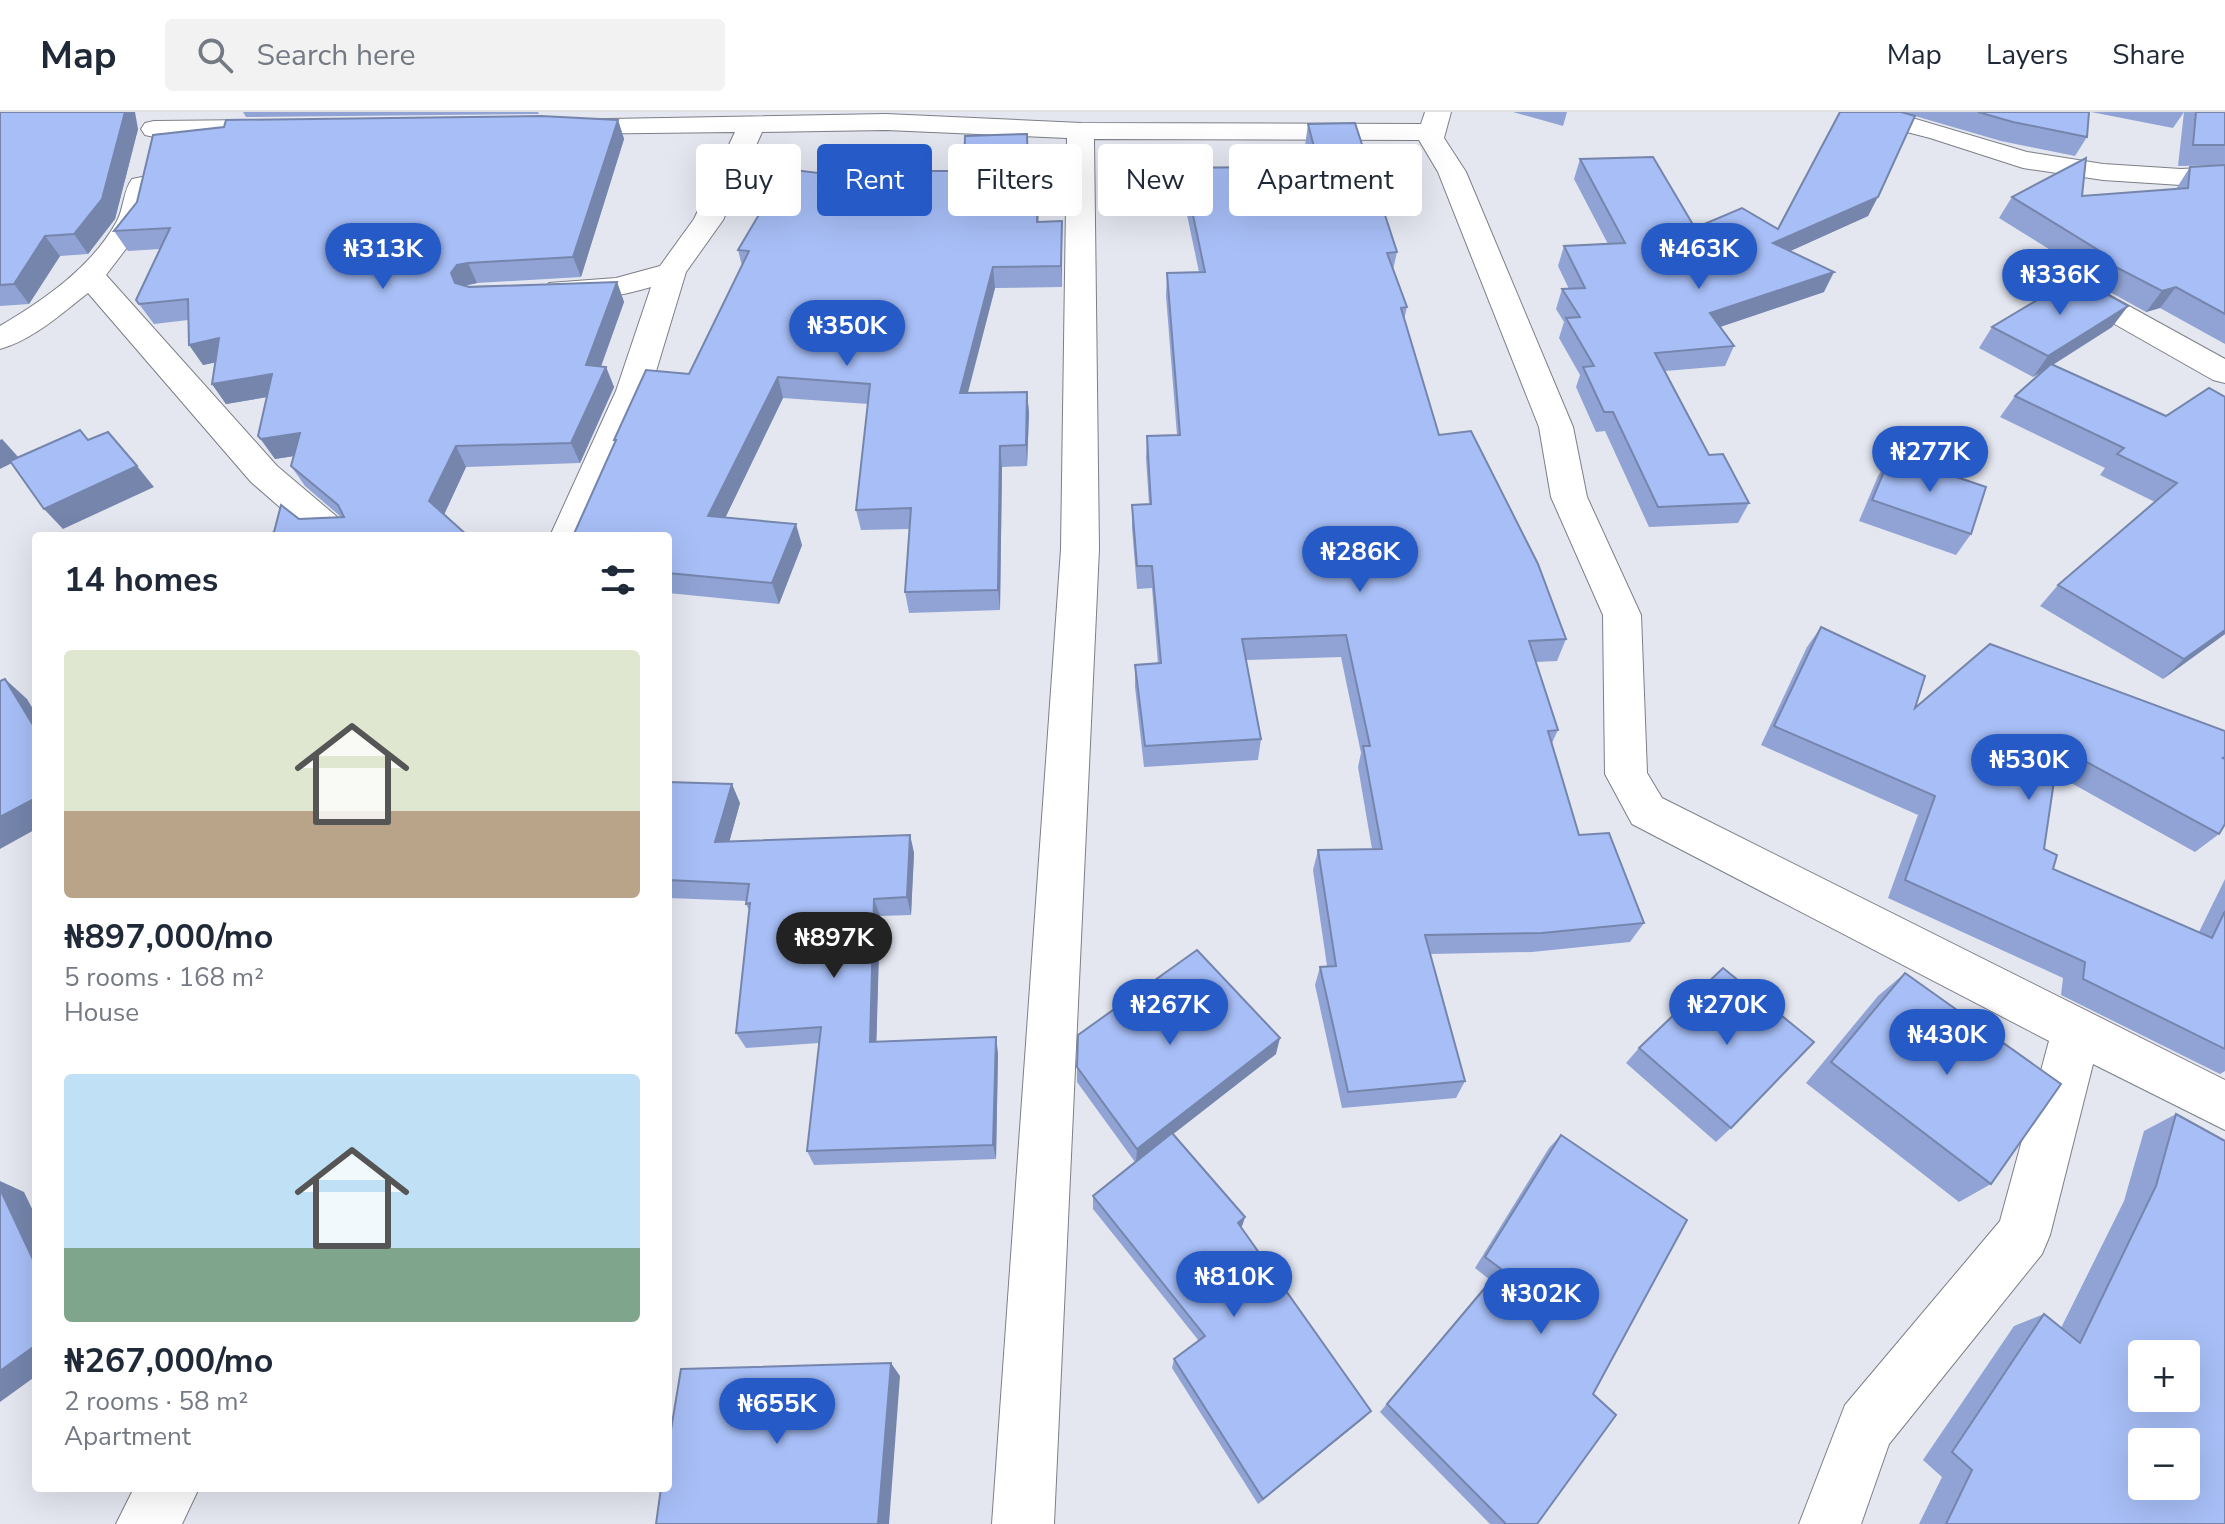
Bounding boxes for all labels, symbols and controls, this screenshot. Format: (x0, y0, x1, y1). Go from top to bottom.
search box (165, 19, 725, 91)
text: Map (40, 30, 117, 81)
icon: search (193, 33, 237, 77)
text: Search here (257, 35, 416, 76)
text: Map (1887, 36, 1942, 74)
text: Layers (1986, 36, 2068, 74)
text: Share (2112, 36, 2185, 74)
chip: Buy (696, 144, 801, 216)
chip: Rent (817, 144, 932, 216)
chip: Filters (948, 144, 1082, 216)
chip: New (1098, 144, 1213, 216)
chip: Apartment (1229, 144, 1422, 216)
pin: ₦313K (327, 223, 439, 291)
pin: ₦463K (1643, 223, 1755, 291)
text: ₦313K (343, 231, 423, 266)
text: ₦463K (1659, 231, 1739, 266)
pin: ₦336K (2004, 249, 2116, 317)
text: ₦336K (2020, 257, 2100, 292)
pin: ₦350K (791, 300, 903, 368)
text: ₦350K (807, 308, 887, 343)
pin: ₦277K (1874, 426, 1986, 494)
text: ₦277K (1890, 434, 1970, 469)
pin: ₦286K (1304, 526, 1416, 594)
text: ₦286K (1320, 534, 1400, 569)
text: 14 homes (64, 557, 218, 603)
icon: filters (596, 558, 640, 602)
icon: home (280, 702, 424, 846)
pin: ₦530K (1973, 734, 2085, 802)
text: ₦530K (1989, 742, 2069, 777)
pin: ₦897K (778, 912, 890, 980)
text: ₦897,000/mo (64, 914, 273, 960)
text: ₦897K (794, 920, 874, 955)
text: 5 rooms · 168 m² (64, 960, 264, 995)
pin: ₦267K (1114, 979, 1226, 1047)
pin: ₦270K (1671, 979, 1783, 1047)
text: ₦267K (1130, 987, 1210, 1022)
text: ₦270K (1687, 987, 1767, 1022)
text: House (64, 995, 139, 1030)
pin: ₦430K (1891, 1009, 2003, 1077)
text: ₦430K (1907, 1017, 1987, 1052)
icon: home (280, 1126, 424, 1270)
pin: ₦810K (1178, 1251, 1290, 1319)
text: ₦810K (1194, 1259, 1274, 1294)
pin: ₦302K (1485, 1268, 1597, 1336)
text: ₦302K (1501, 1276, 1581, 1311)
text: ₦267,000/mo (64, 1338, 273, 1384)
map controls (2128, 1340, 2200, 1500)
button: + (2128, 1340, 2200, 1412)
pin: ₦655K (721, 1378, 833, 1446)
text: 2 rooms · 58 m² (64, 1384, 248, 1419)
text: ₦655K (737, 1386, 817, 1421)
text: Apartment (64, 1419, 191, 1454)
button: − (2128, 1428, 2200, 1500)

